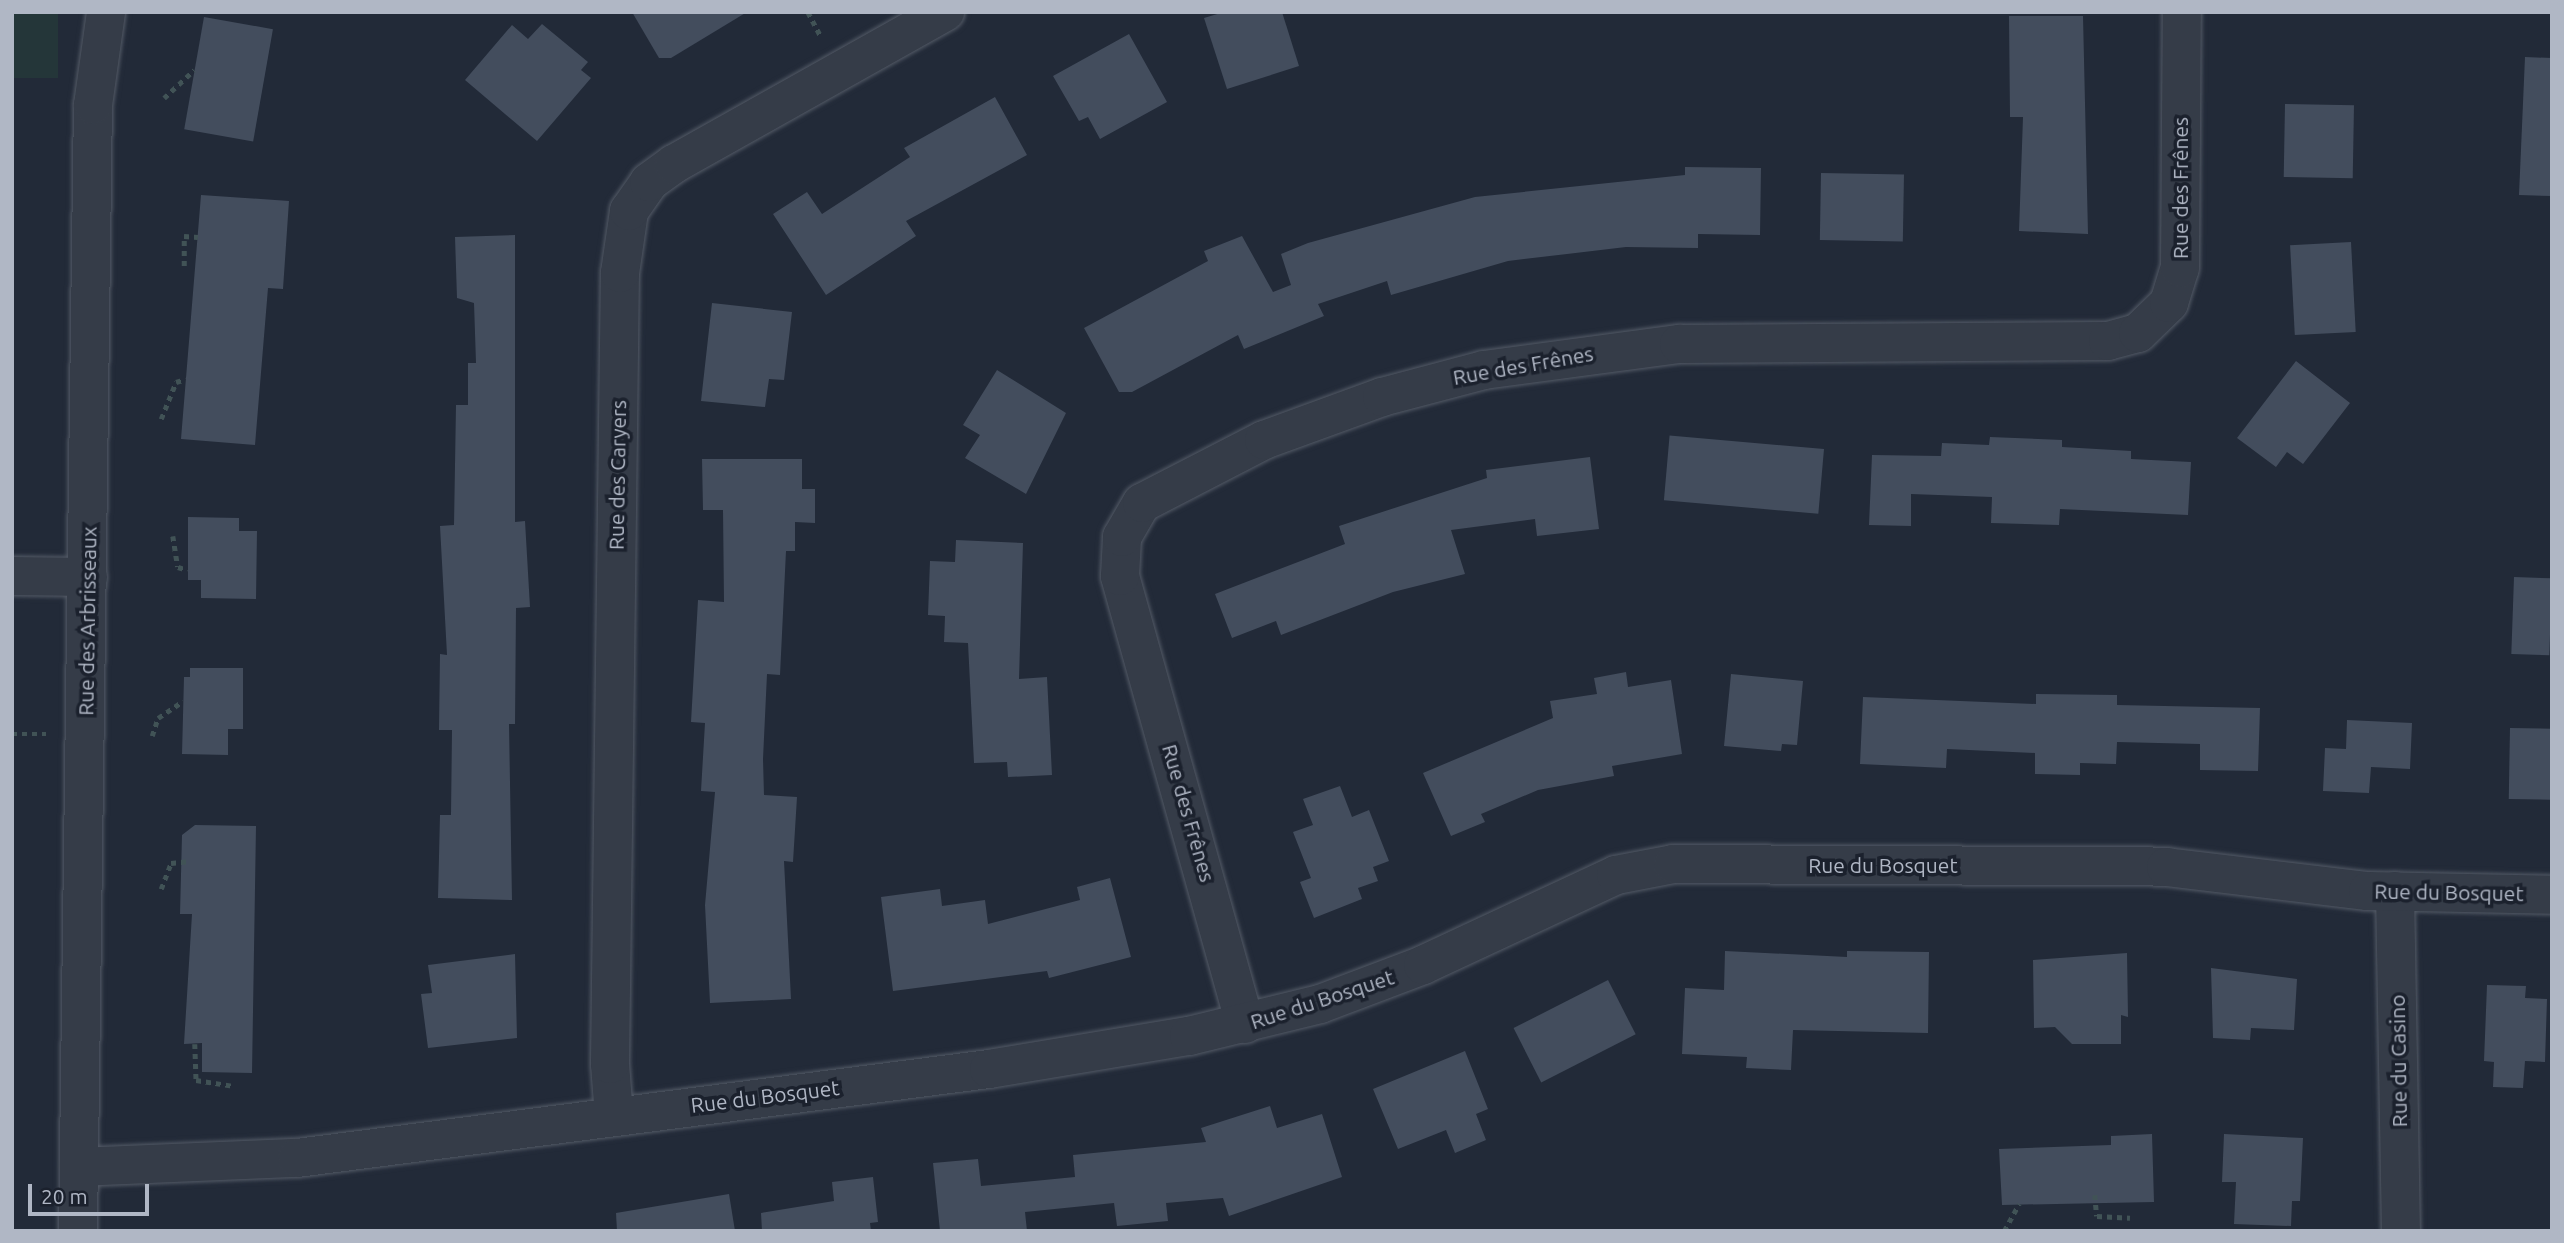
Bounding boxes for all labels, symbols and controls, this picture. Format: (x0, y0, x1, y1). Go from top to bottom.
street label: Rue des Frênes (2167, 117, 2193, 259)
street label: Rue des Frênes (1451, 340, 1595, 390)
street label: Rue des Caryers (603, 400, 631, 550)
street label: Rue des Arbrisseaux (73, 526, 101, 716)
street label: Rue des Frênes (1157, 741, 1221, 885)
street label: Rue du Bosquet (1808, 852, 1958, 878)
street label: Rue du Bosquet (2374, 878, 2524, 906)
street label: Rue du Bosquet (1247, 964, 1397, 1034)
street label: Rue du Casino (2384, 994, 2412, 1128)
street label: Rue du Bosquet (689, 1074, 841, 1118)
scale bar (32, 1170, 152, 1214)
text: 20 m (41, 1184, 88, 1208)

